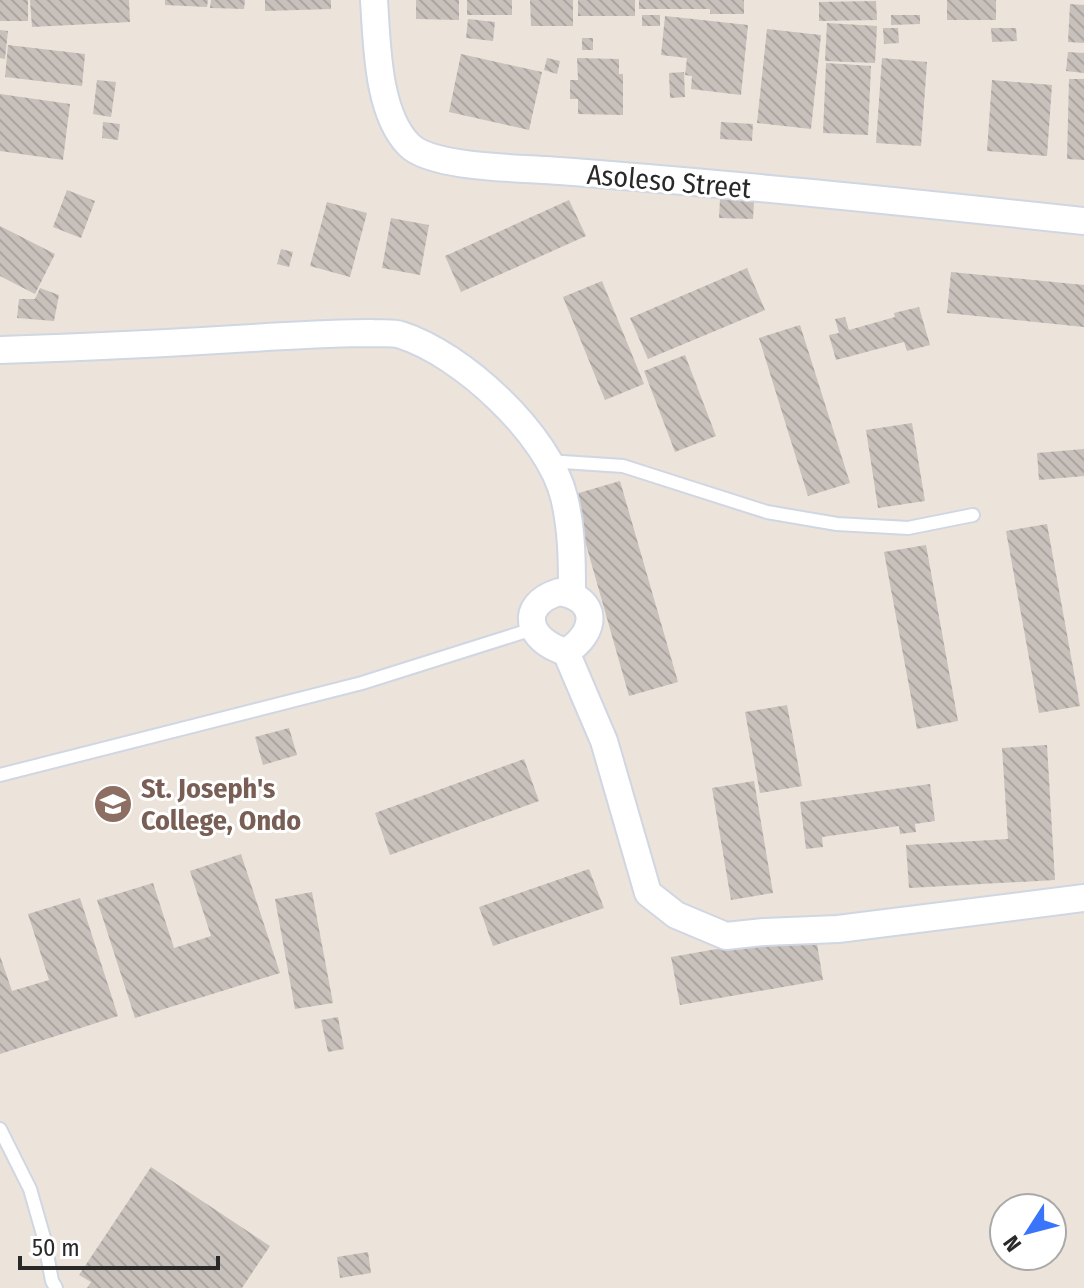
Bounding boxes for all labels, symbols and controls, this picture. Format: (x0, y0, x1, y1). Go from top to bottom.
street label: Asoleso Street (586, 158, 753, 205)
place label: St. Joseph's College, Ondo (141, 772, 301, 837)
school or university icon: St. Joseph's College, Ondo (92, 783, 134, 825)
north arrow (988, 1192, 1068, 1272)
scale bar (20, 1220, 218, 1270)
text: N (997, 1230, 1027, 1257)
text: 50 m (32, 1234, 80, 1262)

